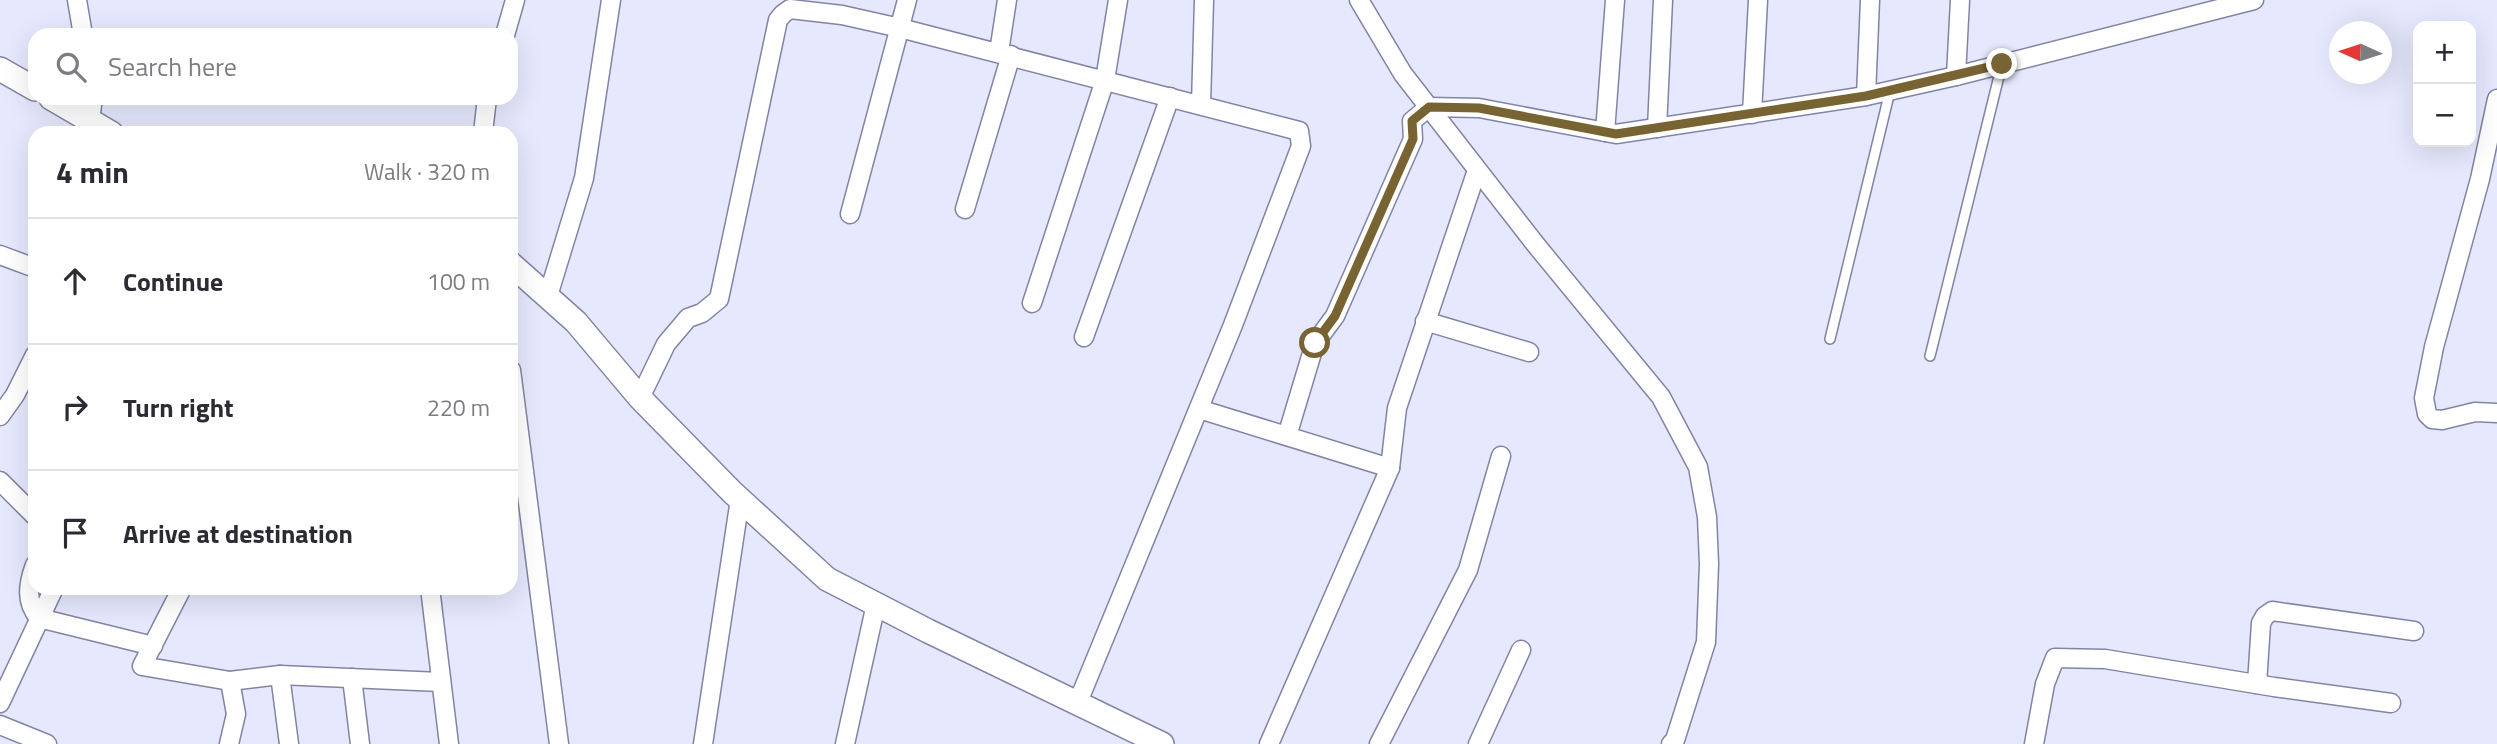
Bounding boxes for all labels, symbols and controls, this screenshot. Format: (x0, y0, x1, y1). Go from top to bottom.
north arrow (2329, 21, 2392, 84)
map controls (2413, 21, 2476, 147)
button: + (2413, 21, 2476, 84)
search box (28, 28, 518, 105)
text: Search here (108, 47, 237, 86)
icon: search (52, 48, 90, 86)
route end (1986, 48, 2017, 79)
button: − (2413, 84, 2476, 147)
text: 4 min (56, 149, 129, 195)
text: Walk · 320 m (364, 154, 490, 189)
icon: ahead (56, 262, 94, 300)
text: Continue (123, 262, 223, 301)
text: 100 m (427, 264, 490, 299)
route start (1299, 327, 1330, 358)
icon: right (56, 388, 94, 426)
text: Turn right (123, 388, 234, 427)
text: 220 m (427, 390, 490, 425)
icon: arrive (56, 514, 94, 552)
text: Arrive at destination (123, 514, 353, 553)

